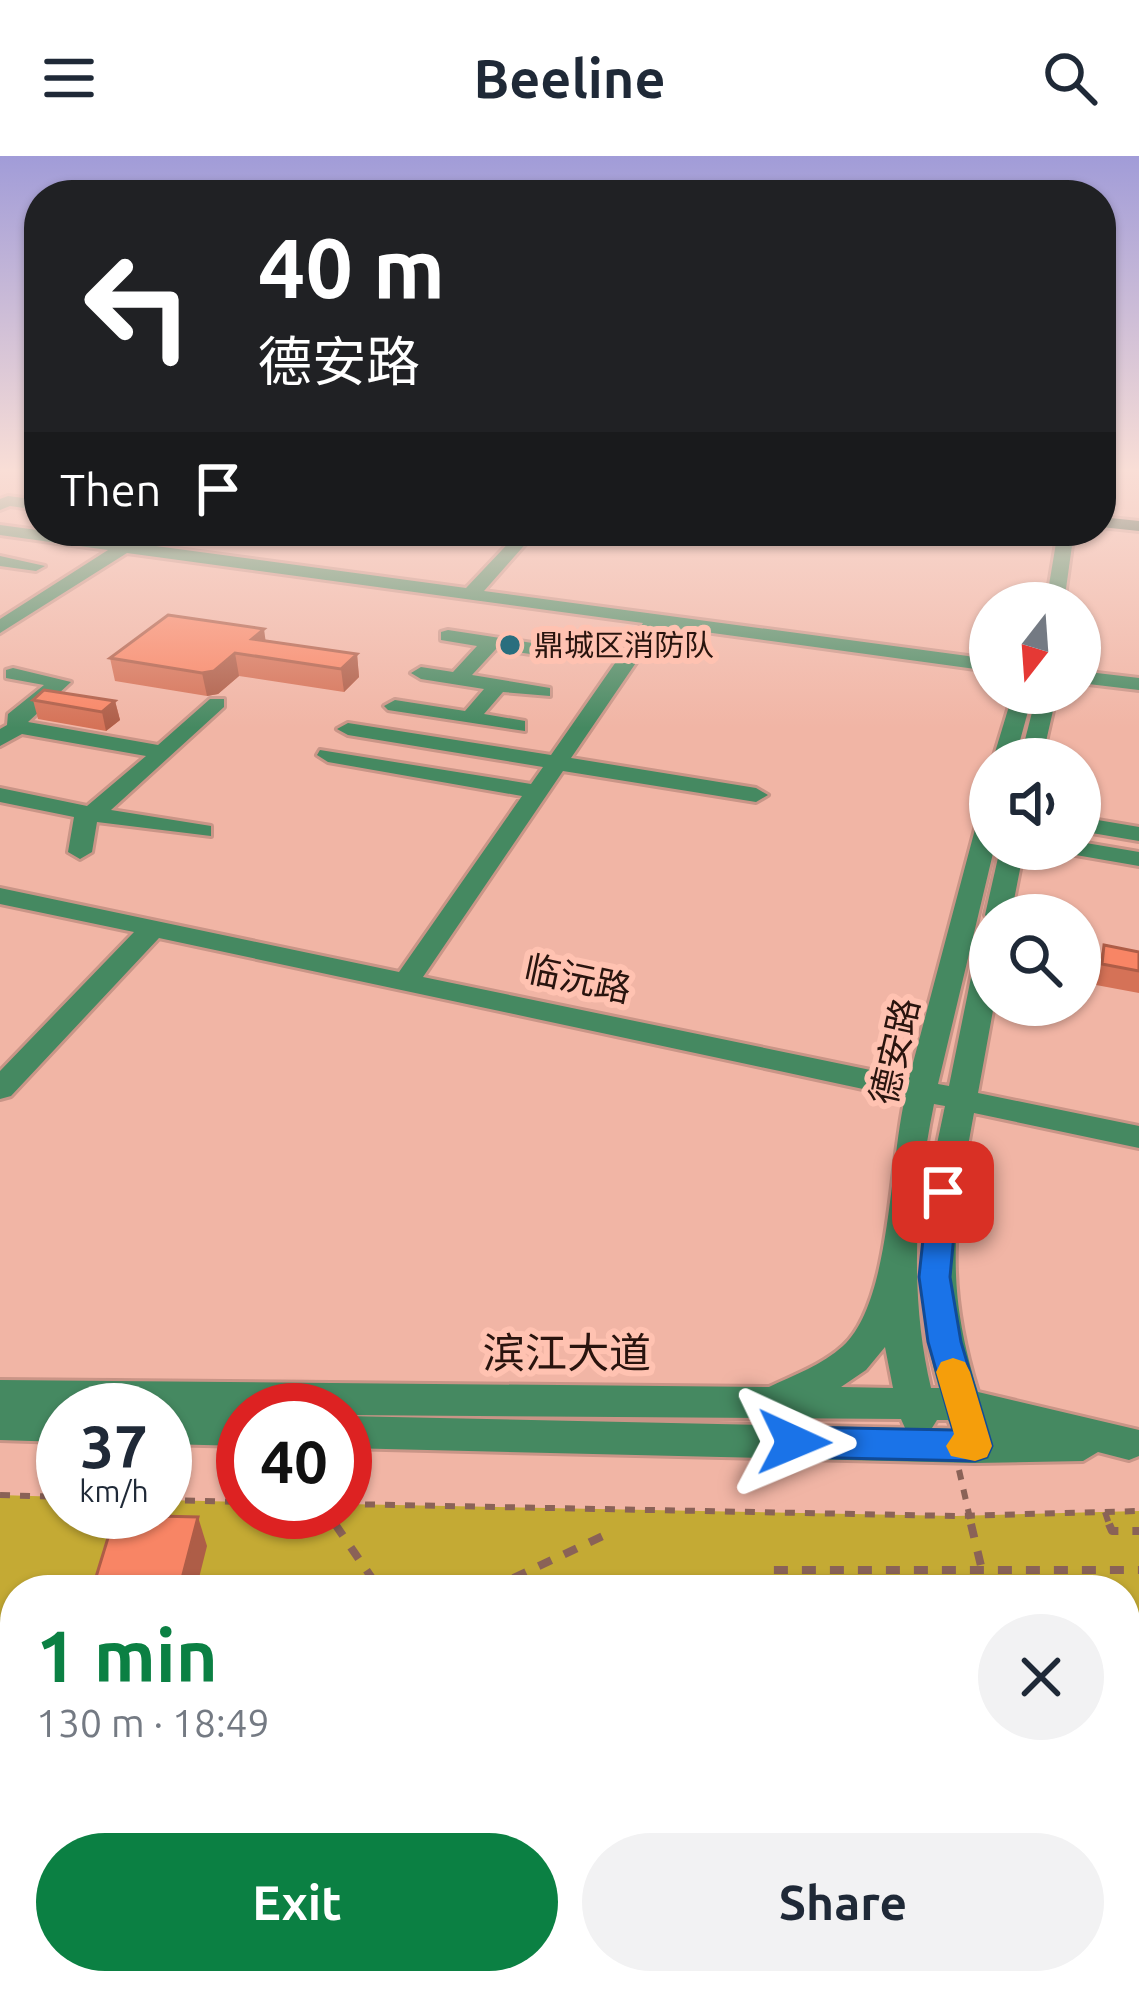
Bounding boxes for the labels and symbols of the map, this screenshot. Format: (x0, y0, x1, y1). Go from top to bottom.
north arrow (969, 582, 1101, 714)
place label: 鼎城区消防队 (534, 628, 714, 662)
marker: 鼎城区消防队 (497, 632, 523, 658)
street label: 临沅路 (521, 947, 635, 1009)
street label: 德安路 (862, 994, 926, 1108)
pin (892, 1141, 994, 1243)
street label: 滨江大道 (483, 1329, 651, 1376)
position arrow (731, 1379, 857, 1505)
speed limit sign: 40 (216, 1383, 372, 1539)

